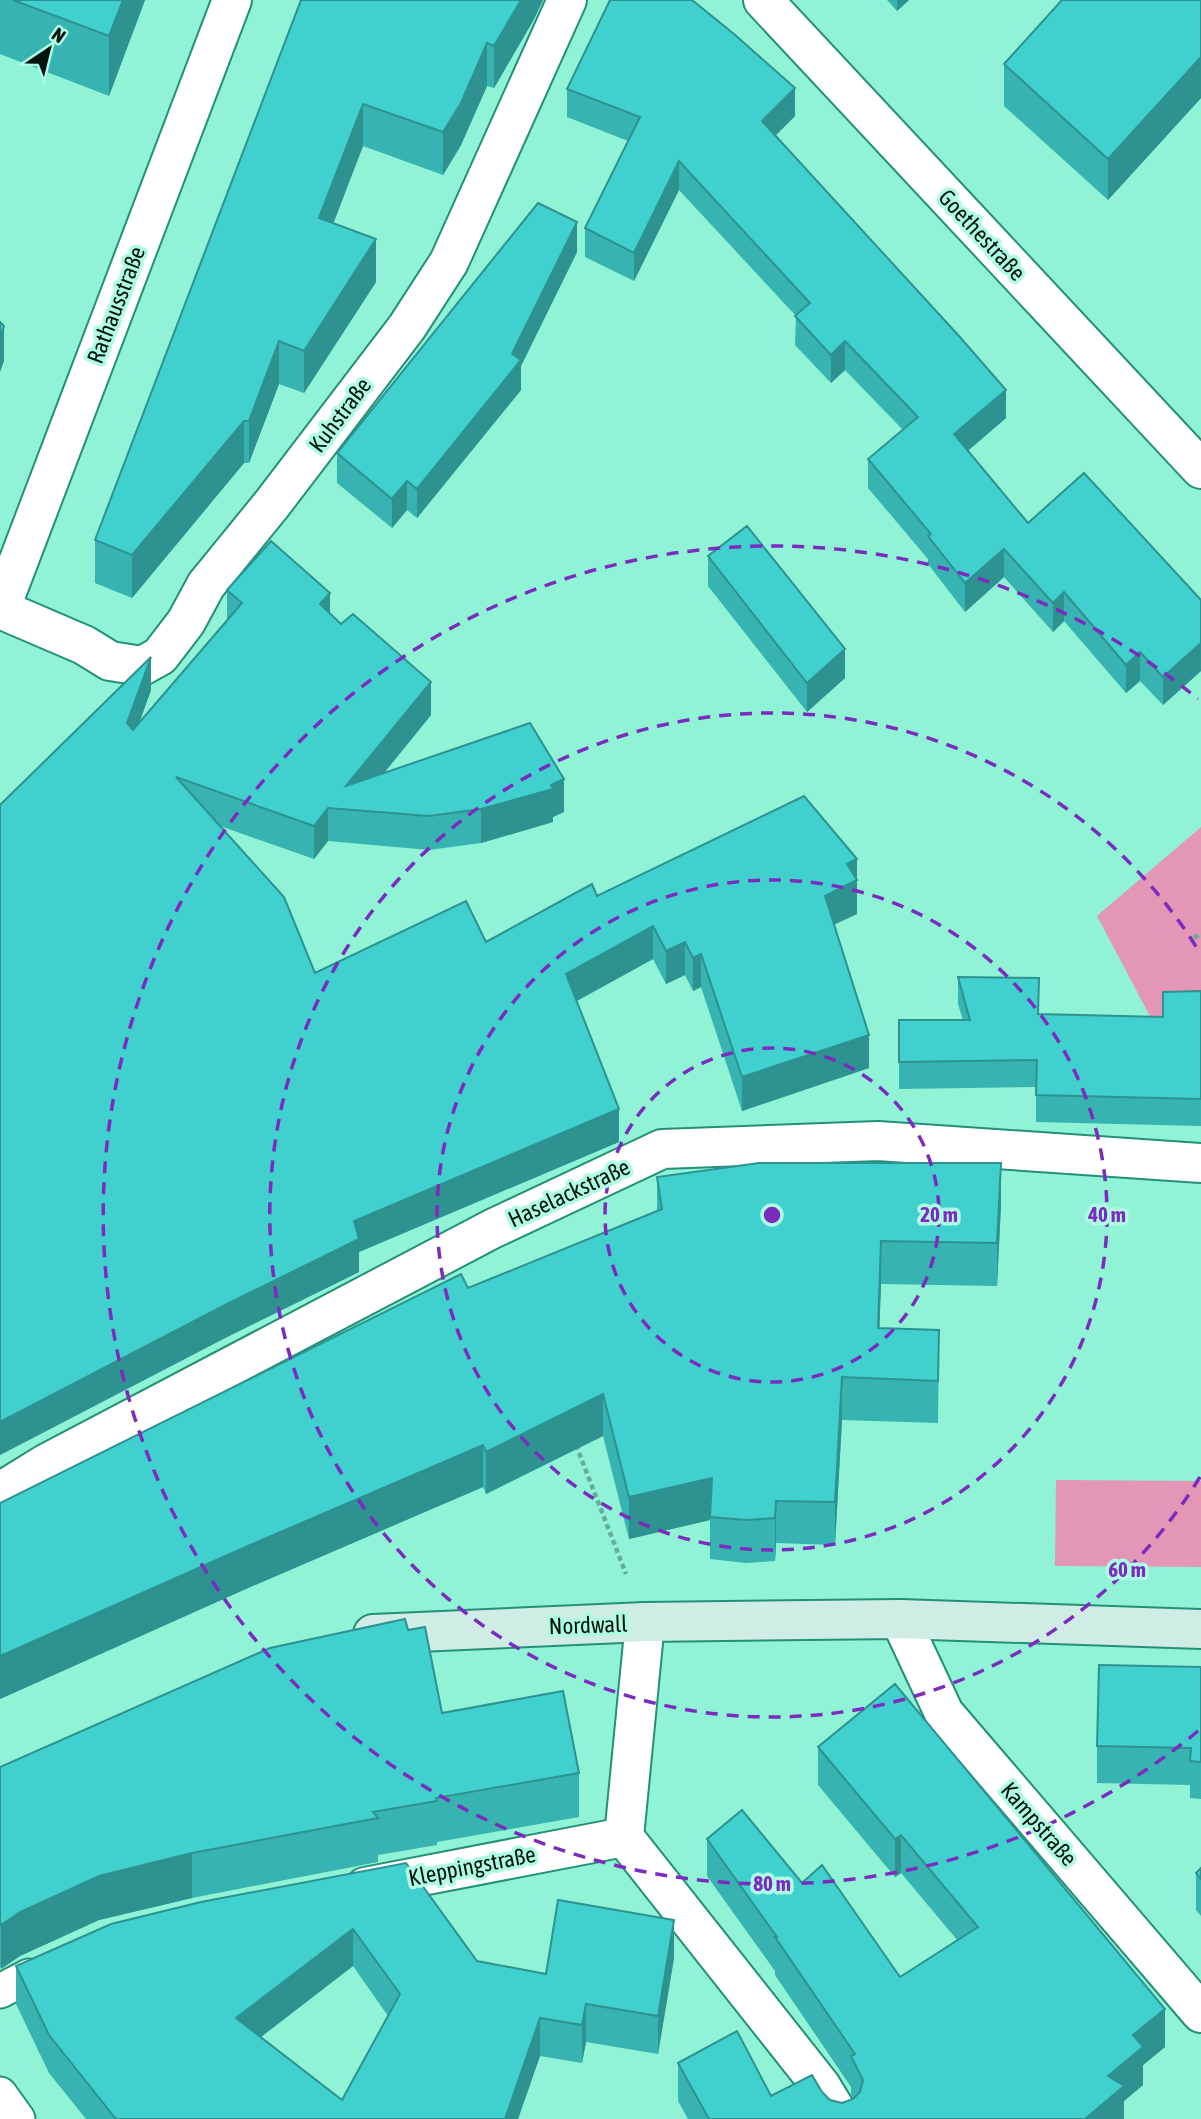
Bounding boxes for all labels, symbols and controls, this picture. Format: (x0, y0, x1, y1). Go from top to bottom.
north arrow (14, 14, 84, 84)
text: N (48, 23, 70, 47)
street label: Goethestraße (933, 184, 1031, 286)
street label: Rathausstraße (82, 243, 150, 367)
street label: Kuhstraße (304, 373, 376, 457)
street label: Haselackstraße (504, 1154, 634, 1232)
text: 20 m (920, 1202, 958, 1226)
text: 40 m (1087, 1202, 1126, 1226)
centre of rings (760, 1203, 784, 1227)
text: 60 m (1108, 1557, 1146, 1581)
street label: Nordwall (548, 1611, 628, 1639)
street label: Kampstraße (996, 1777, 1082, 1871)
street label: Kleppingstraße (406, 1841, 538, 1891)
text: 80 m (753, 1871, 791, 1895)

